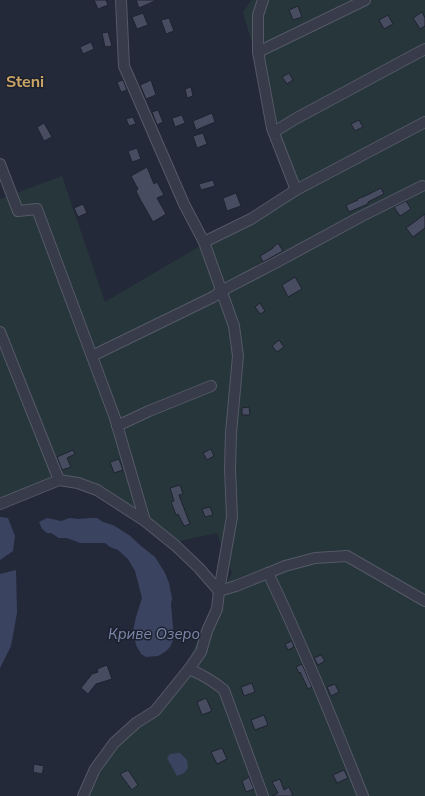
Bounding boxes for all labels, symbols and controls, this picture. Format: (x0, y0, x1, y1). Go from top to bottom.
district label: Steni (6, 71, 44, 93)
water label: Криве Озеро (108, 624, 200, 644)

